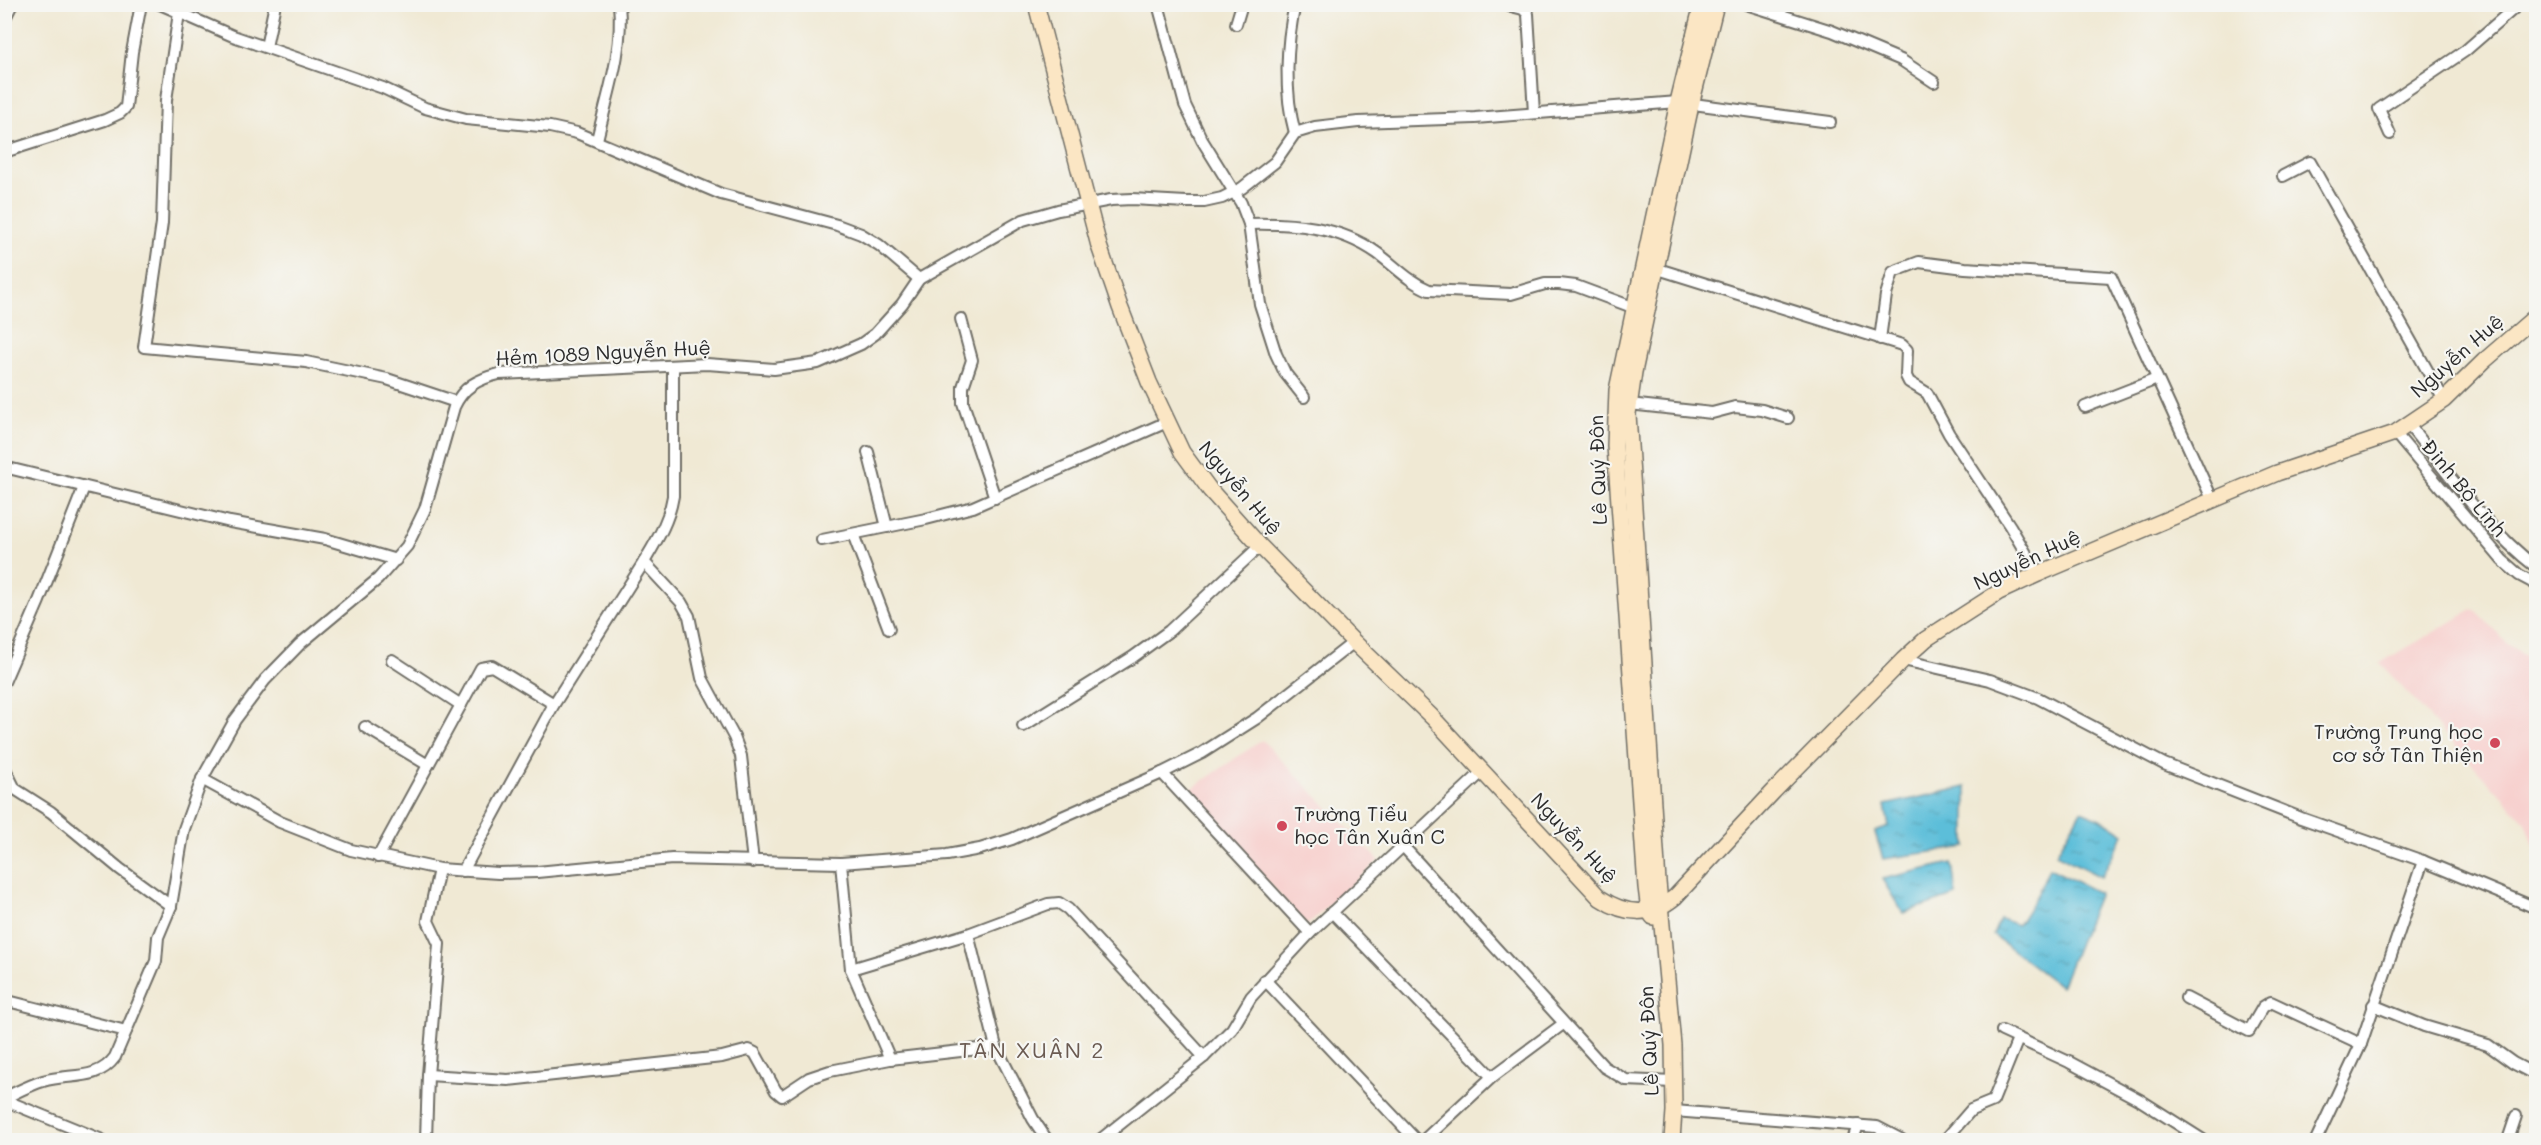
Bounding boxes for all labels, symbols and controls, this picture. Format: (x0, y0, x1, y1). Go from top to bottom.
street label: Nguyễn Huệ (2404, 308, 2508, 403)
street label: Hẻm 1089 Nguyễn Huệ (495, 333, 711, 371)
street label: Lê Quý Đôn (1582, 415, 1612, 525)
street label: Đinh Bộ Lĩnh (2417, 433, 2513, 541)
street label: Nguyễn Huệ (1194, 435, 1288, 540)
street label: Nguyễn Huệ (1969, 523, 2084, 595)
place label: Trường Trung học cơ sở Tân Thiện (2314, 718, 2483, 767)
marker: Trường Trung học cơ sở Tân Thiện (2488, 736, 2502, 750)
street label: Nguyễn Huệ (1526, 786, 1624, 888)
place label: Trường Tiểu học Tân Xuân C (1294, 800, 1445, 849)
marker: Trường Tiểu học Tân Xuân C (1275, 819, 1289, 833)
street label: Lê Quý Đôn (1632, 985, 1664, 1097)
district label: TÂN XUÂN 2 (959, 1035, 1105, 1064)

